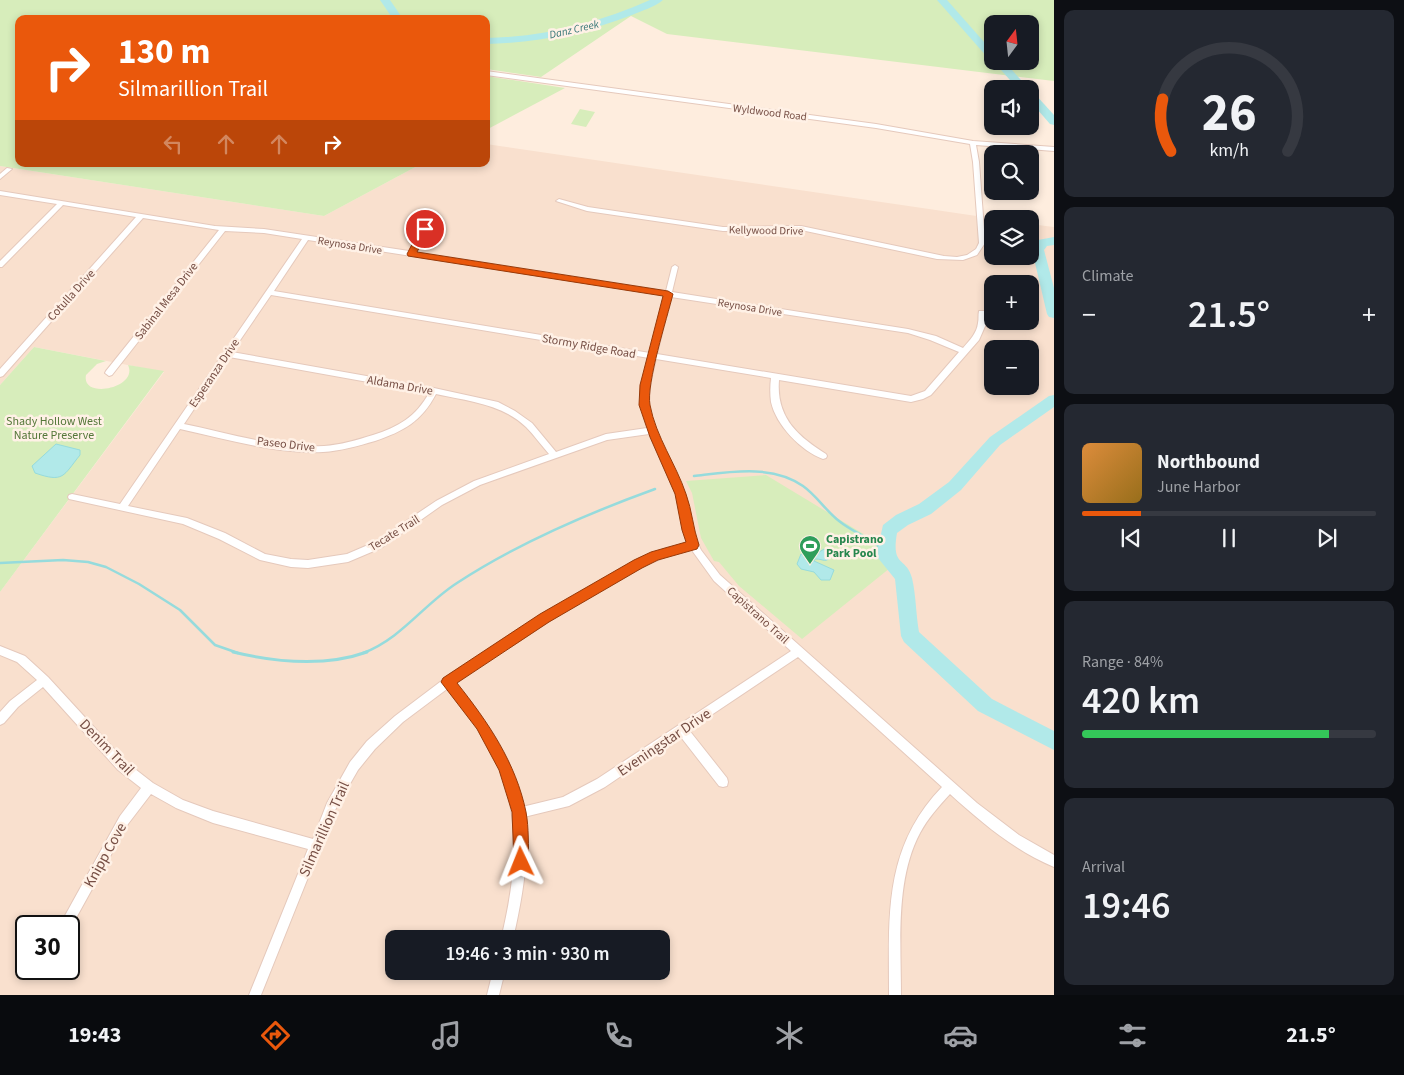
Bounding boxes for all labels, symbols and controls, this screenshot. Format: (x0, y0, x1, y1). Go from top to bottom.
north arrow (984, 15, 1039, 70)
map controls (984, 15, 1039, 395)
water label: Danz Creek (548, 16, 601, 42)
text: 130 m (118, 27, 210, 77)
icon: right (35, 35, 100, 100)
text: Silmarillion Trail (118, 73, 268, 105)
text: 26 (1202, 77, 1256, 151)
button: sound (984, 80, 1039, 135)
street label: Wyldwood Road (732, 101, 808, 124)
icon: left (159, 130, 187, 158)
icon: ahead (212, 130, 240, 158)
icon: ahead (265, 130, 293, 158)
icon: right (318, 130, 346, 158)
text: km/h (1209, 138, 1249, 163)
button: search (984, 145, 1039, 200)
pin (404, 208, 446, 250)
button: layers (984, 210, 1039, 265)
icon: arrive (411, 215, 439, 243)
street label: Kellywood Drive (729, 222, 804, 239)
street label: Reynosa Drive (317, 233, 384, 258)
street label: Sabinal Mesa Drive (131, 259, 202, 344)
text: Climate (1082, 265, 1133, 287)
street label: Cotulla Drive (44, 266, 99, 325)
button: + (984, 275, 1039, 330)
text: 21.5° (1188, 288, 1270, 342)
street label: Reynosa Drive (717, 295, 784, 320)
text: − (1082, 295, 1096, 335)
text: + (1362, 295, 1376, 335)
street label: Stormy Ridge Road (541, 330, 637, 363)
street label: Esperanza Drive (185, 335, 244, 411)
button: − (984, 340, 1039, 395)
street label: Aldama Drive (366, 371, 434, 400)
park label: Shady Hollow West Nature Preserve (6, 413, 102, 444)
street label: Paseo Drive (256, 433, 316, 456)
text: Northbound (1157, 449, 1260, 476)
text: June Harbor (1157, 476, 1240, 498)
street label: Tecate Trail (366, 511, 423, 556)
icon: previous (1117, 524, 1145, 552)
icon: pause (1215, 524, 1243, 552)
icon: next (1313, 524, 1341, 552)
place label: Capistrano Park Pool (826, 531, 884, 562)
sports icon: Capistrano Park Pool (798, 534, 822, 565)
street label: Capistrano Trail (723, 583, 793, 648)
text: Range · 84% (1082, 651, 1163, 673)
text: 420 km (1082, 674, 1200, 728)
street label: Eveningstar Drive (613, 703, 715, 782)
street label: Denim Trail (74, 714, 139, 780)
street label: Silmarillion Trail (294, 778, 355, 880)
street label: Knipp Cove (79, 819, 132, 891)
position arrow (494, 835, 546, 887)
text: Arrival (1082, 856, 1125, 878)
text: 19:46 (1082, 879, 1170, 933)
speed limit sign: 30 (15, 915, 80, 980)
text: 19:46 · 3 min · 930 m (445, 941, 610, 968)
icon: directions (258, 1018, 293, 1053)
icon: music (429, 1018, 464, 1053)
icon: phone (601, 1018, 636, 1053)
icon: climate (772, 1018, 807, 1053)
icon: car (943, 1018, 978, 1053)
icon: filters (1115, 1018, 1150, 1053)
text: 19:43 (68, 1019, 121, 1051)
text: 21.5° (1286, 1019, 1336, 1051)

